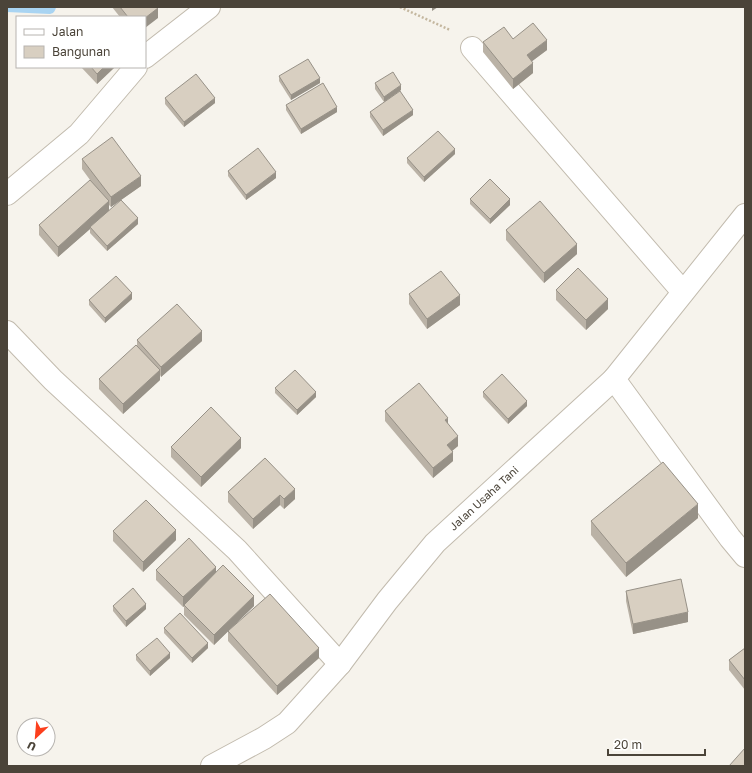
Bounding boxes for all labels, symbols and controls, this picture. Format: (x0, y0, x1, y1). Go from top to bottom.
legend (16, 16, 146, 68)
text: Jalan (52, 24, 83, 39)
text: Bangunan (52, 44, 110, 59)
street label: Jalan Usaha Tani (446, 463, 521, 533)
north arrow (16, 717, 56, 757)
scale bar (608, 731, 705, 757)
text: 20 m (614, 737, 642, 752)
text: U (25, 739, 38, 754)

